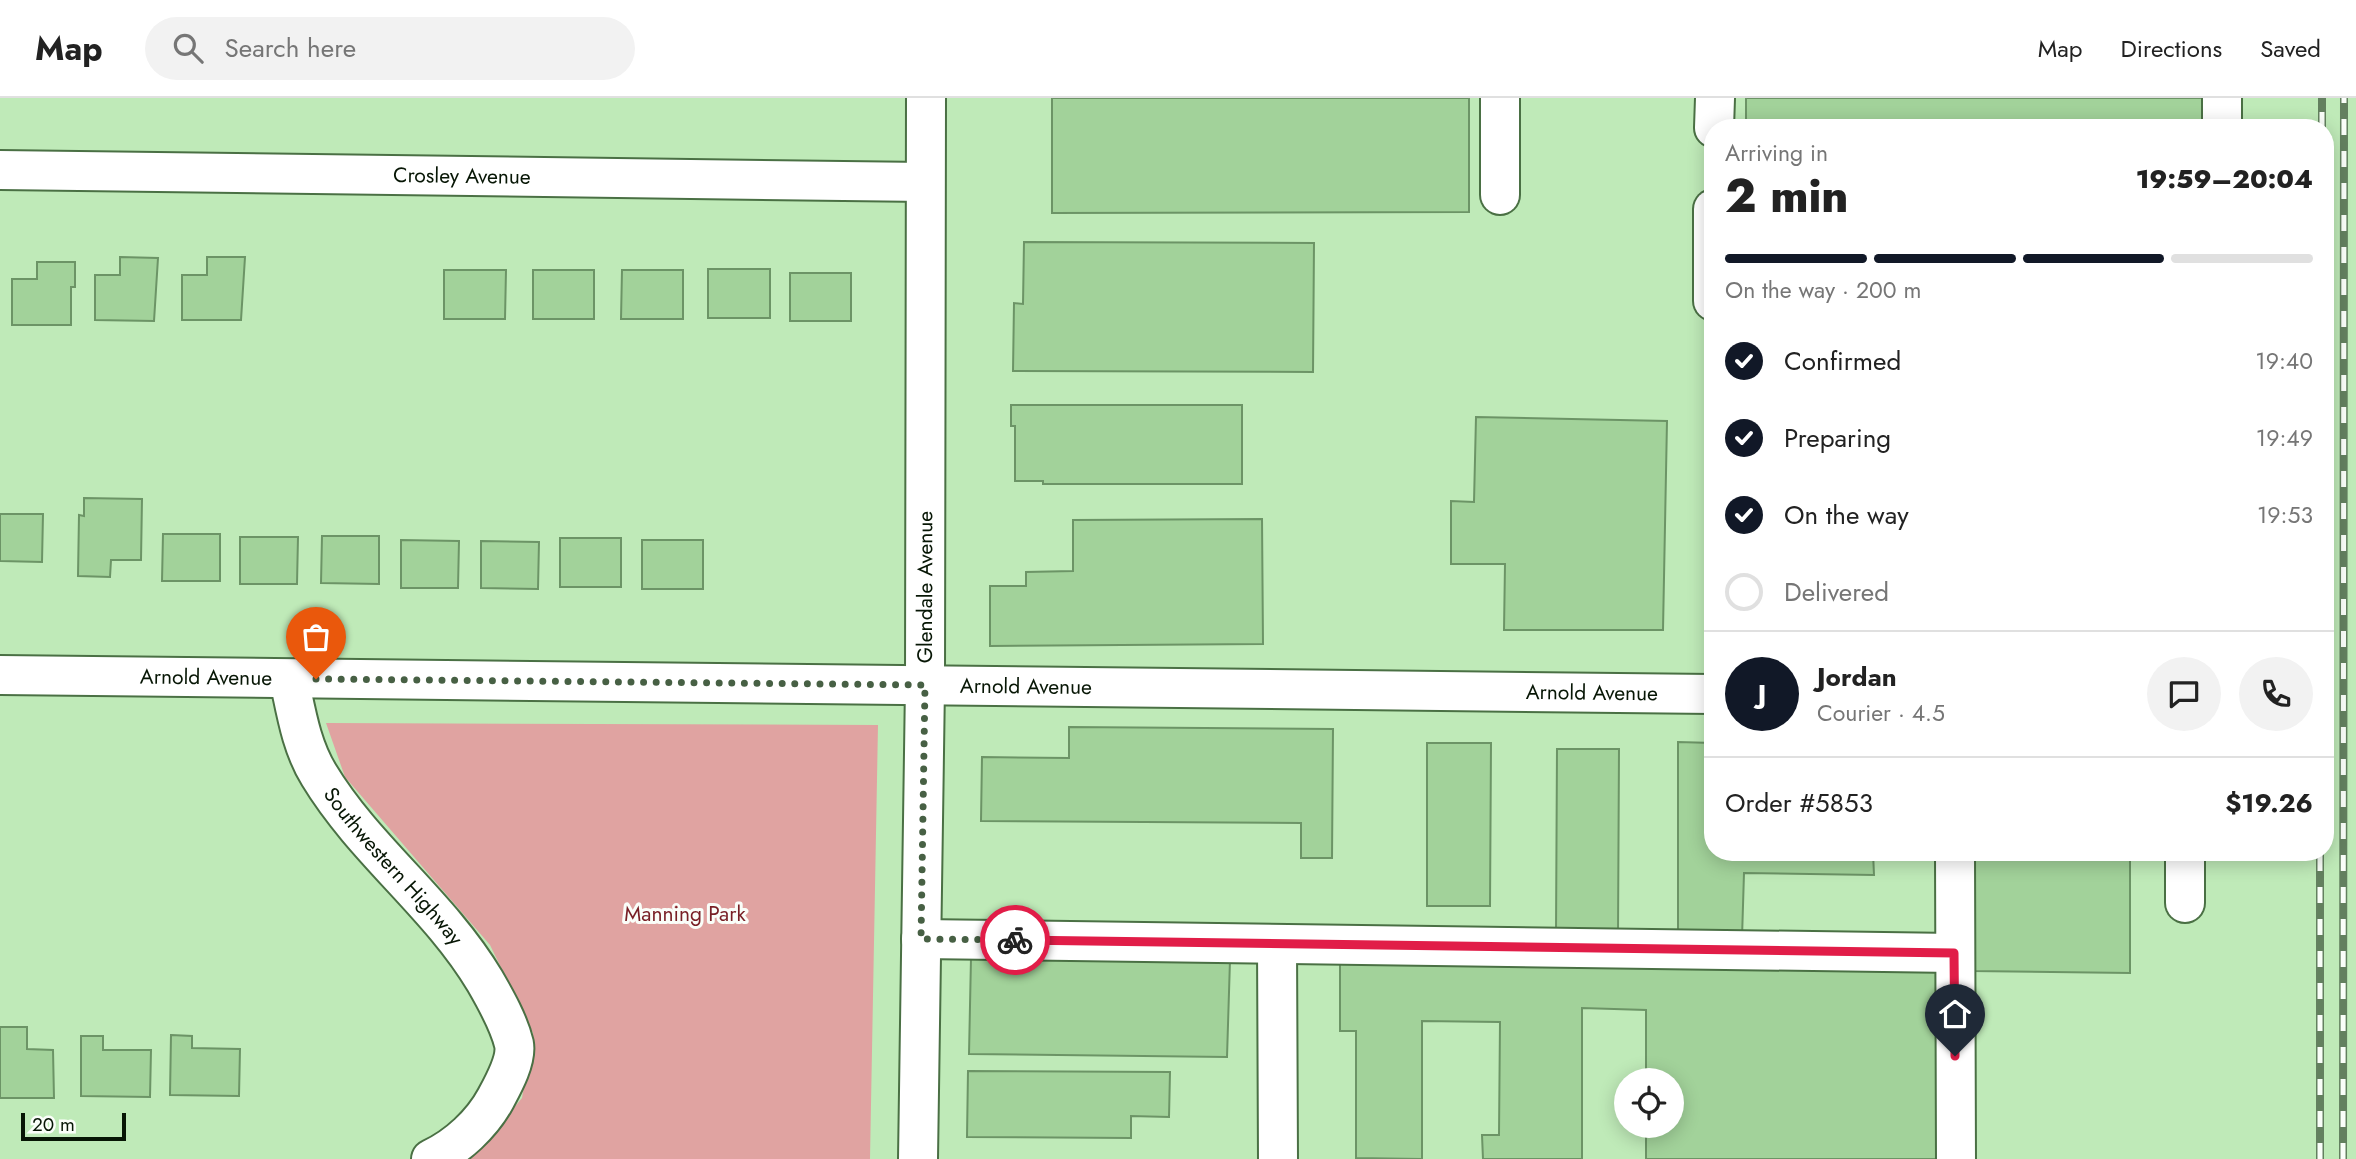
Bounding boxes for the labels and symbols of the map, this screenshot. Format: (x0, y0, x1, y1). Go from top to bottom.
street label: Crosley Avenue (393, 160, 531, 192)
street label: Glendale Avenue (910, 511, 940, 663)
pin (286, 607, 346, 679)
street label: Arnold Avenue (140, 662, 272, 693)
street label: Arnold Avenue (960, 671, 1092, 702)
street label: Arnold Avenue (1526, 677, 1658, 708)
street label: Southwestern Highway (316, 781, 471, 952)
park label: Manning Park (624, 899, 746, 929)
courier (980, 905, 1050, 975)
pin (1925, 984, 1985, 1056)
scale bar (21, 1110, 126, 1142)

